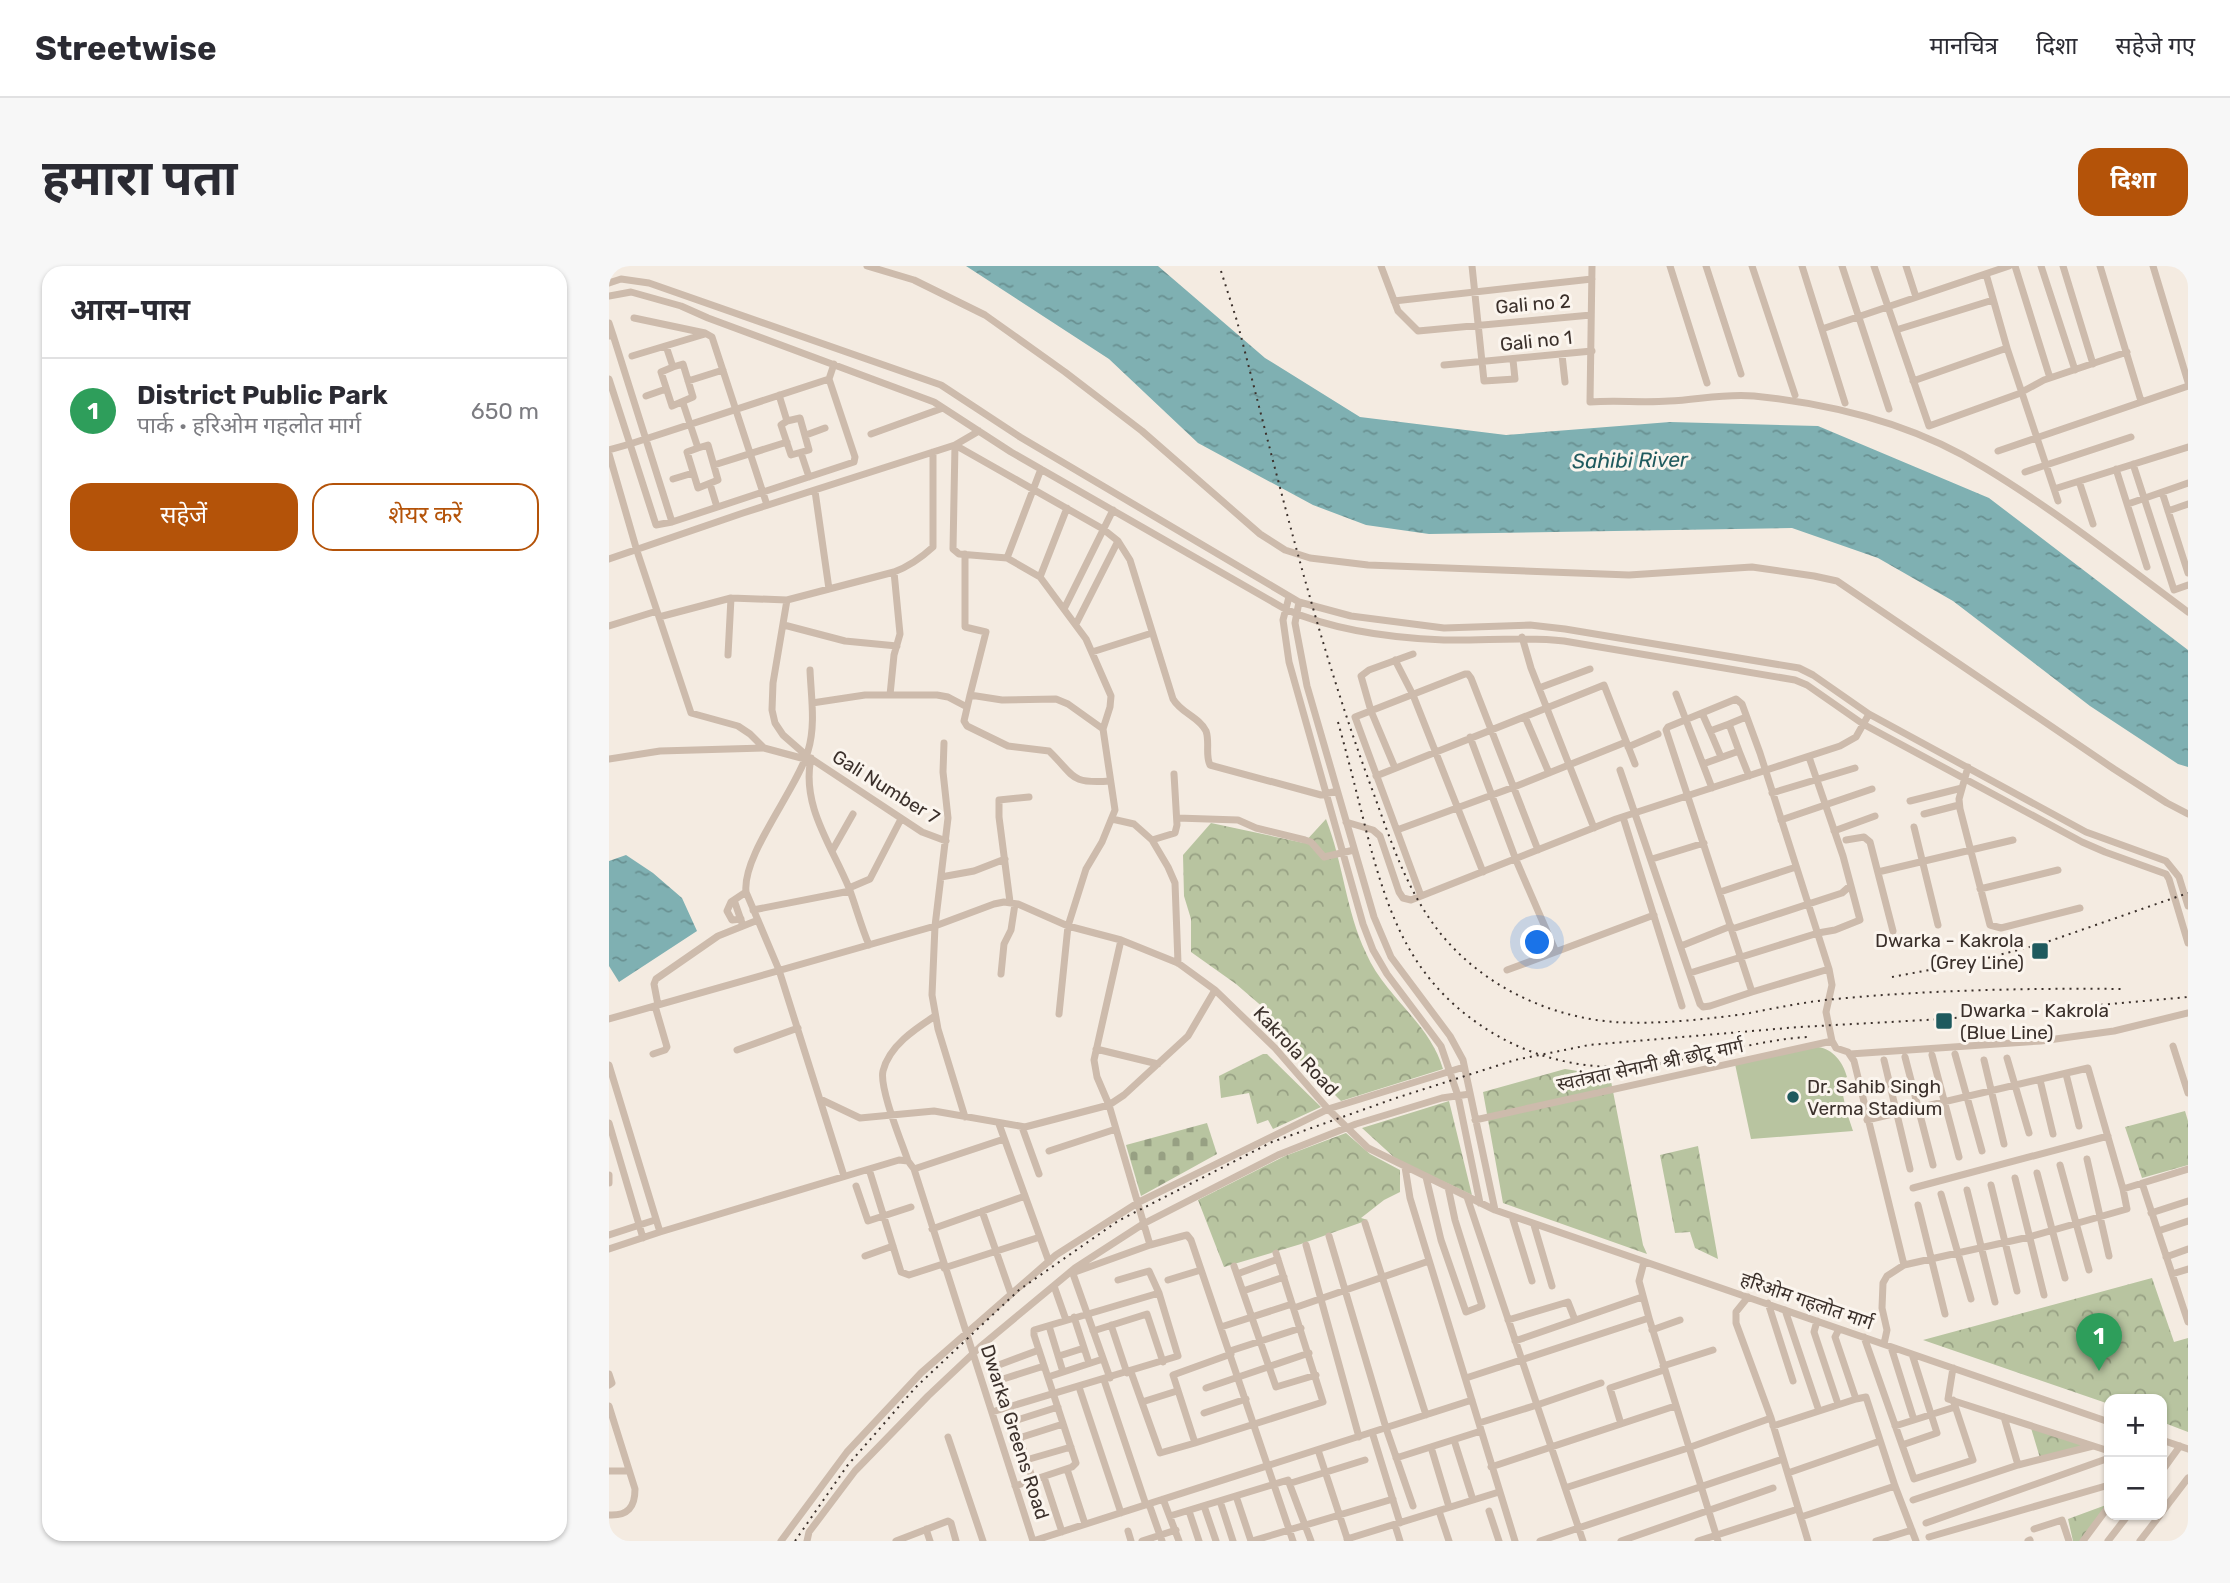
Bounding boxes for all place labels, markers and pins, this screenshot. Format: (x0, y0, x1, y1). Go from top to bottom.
place label: Dwarka - Kakrola (Grey Line) (1875, 929, 2024, 974)
marker: Dwarka - Kakrola (Grey Line) (2030, 941, 2050, 961)
place label: Dwarka - Kakrola (Blue Line) (1960, 999, 2109, 1044)
marker: Dwarka - Kakrola (Blue Line) (1934, 1011, 1954, 1031)
place label: Dr. Sahib Singh Verma Stadium (1807, 1075, 1942, 1120)
marker: Dr. Sahib Singh Verma Stadium (1785, 1089, 1801, 1105)
pin: 1 (2076, 1313, 2122, 1371)

